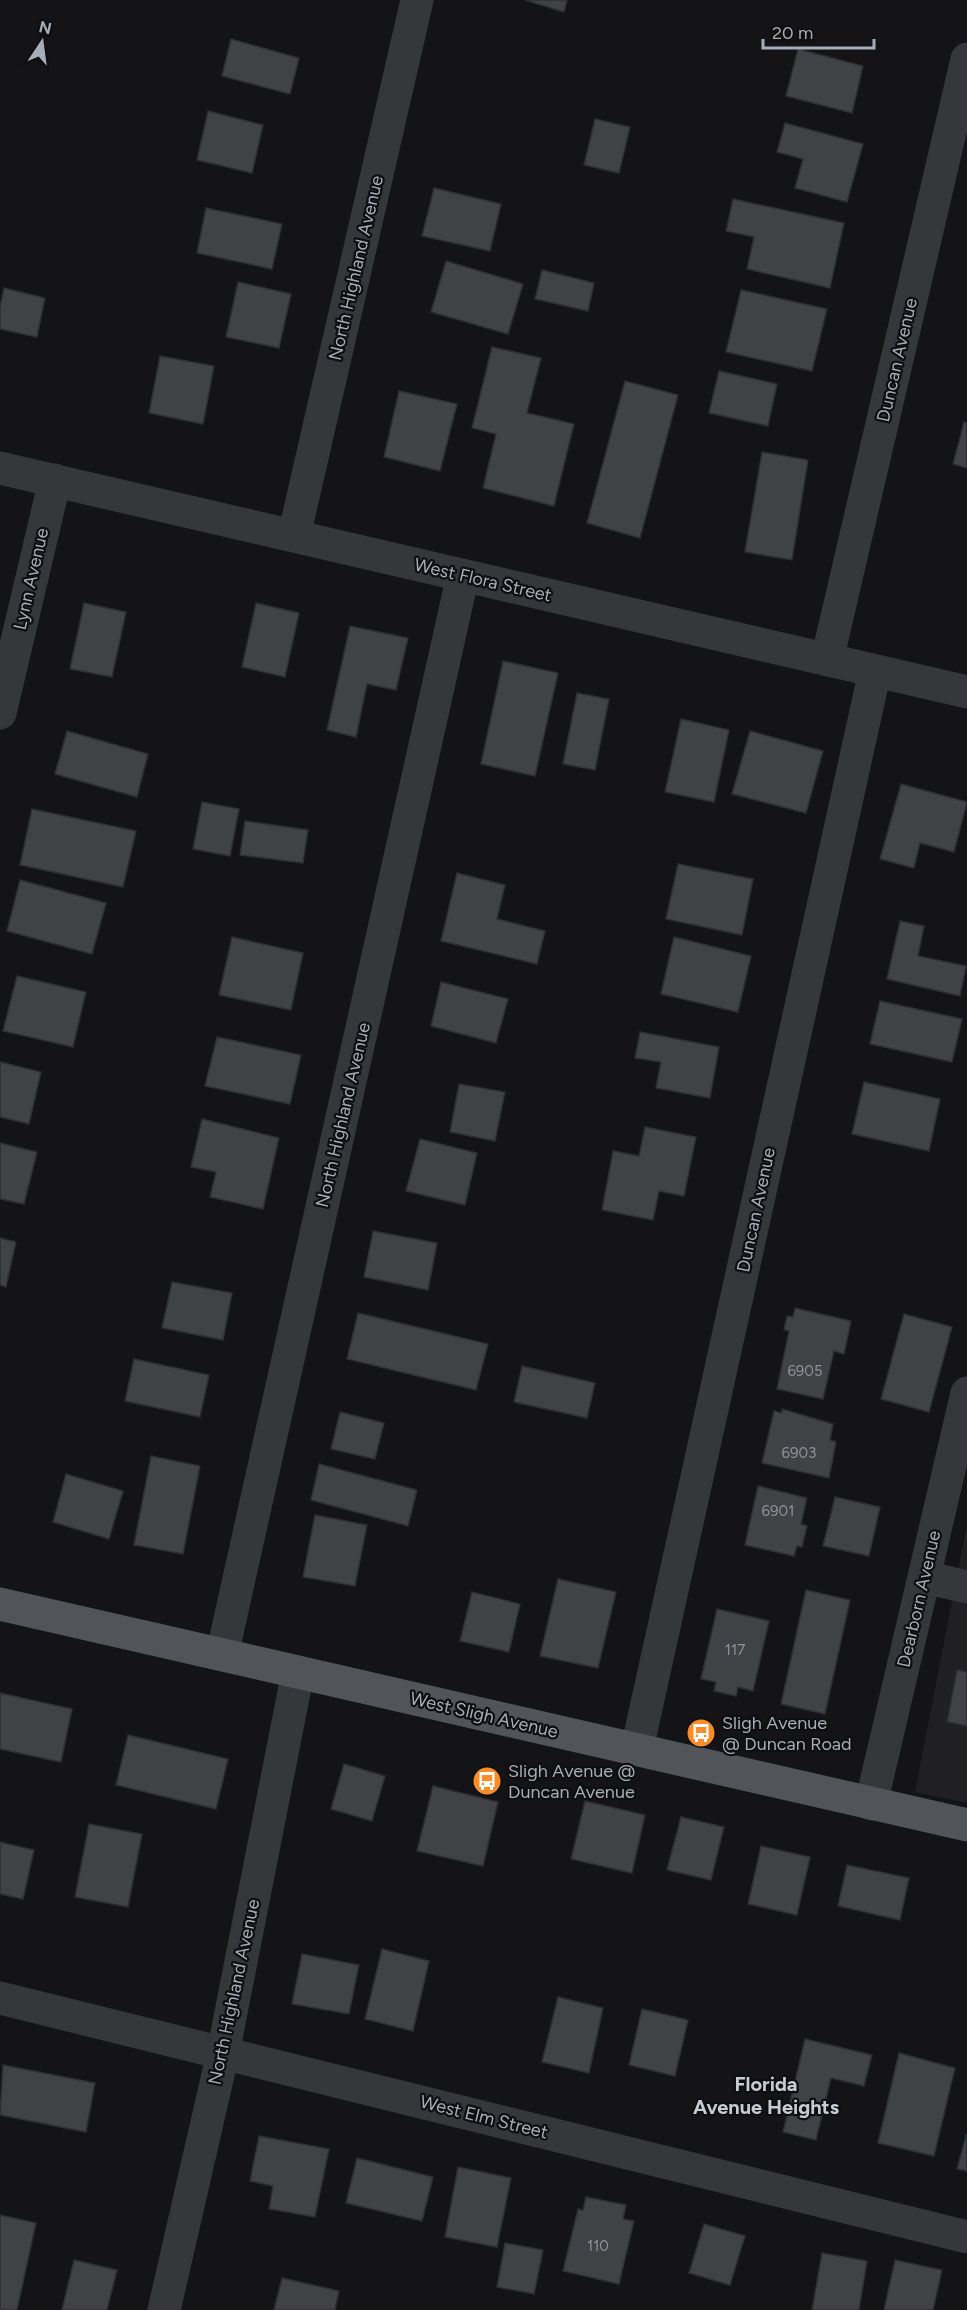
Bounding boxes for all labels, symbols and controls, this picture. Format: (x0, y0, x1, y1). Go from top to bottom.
north arrow (12, 12, 72, 72)
scale bar (763, 12, 874, 50)
text: N (37, 17, 53, 39)
text: 20 m (772, 22, 813, 44)
street label: North Highland Avenue (324, 173, 388, 363)
street label: Duncan Avenue (872, 296, 922, 424)
street label: Lynn Avenue (9, 526, 53, 632)
street label: West Flora Street (412, 554, 554, 607)
street label: North Highland Avenue (311, 1020, 375, 1210)
street label: Duncan Avenue (732, 1146, 780, 1274)
house number: 6905 (787, 1362, 823, 1380)
house number: 6903 (782, 1444, 816, 1462)
house number: 6901 (762, 1502, 794, 1520)
street label: Dearborn Avenue (893, 1528, 945, 1670)
house number: 117 (725, 1641, 745, 1659)
street label: West Sligh Avenue (408, 1687, 560, 1743)
place label: Sligh Avenue @ Duncan Road (722, 1712, 852, 1755)
bus stop icon: Sligh Avenue @ Duncan Road (685, 1717, 717, 1749)
place label: Sligh Avenue @ Duncan Avenue (508, 1760, 635, 1803)
bus stop icon: Sligh Avenue @ Duncan Avenue (471, 1765, 503, 1797)
street label: North Highland Avenue (204, 1897, 264, 2087)
district label: Florida Avenue Heights (693, 2072, 839, 2119)
street label: West Elm Street (418, 2091, 550, 2144)
house number: 110 (587, 2237, 609, 2255)

